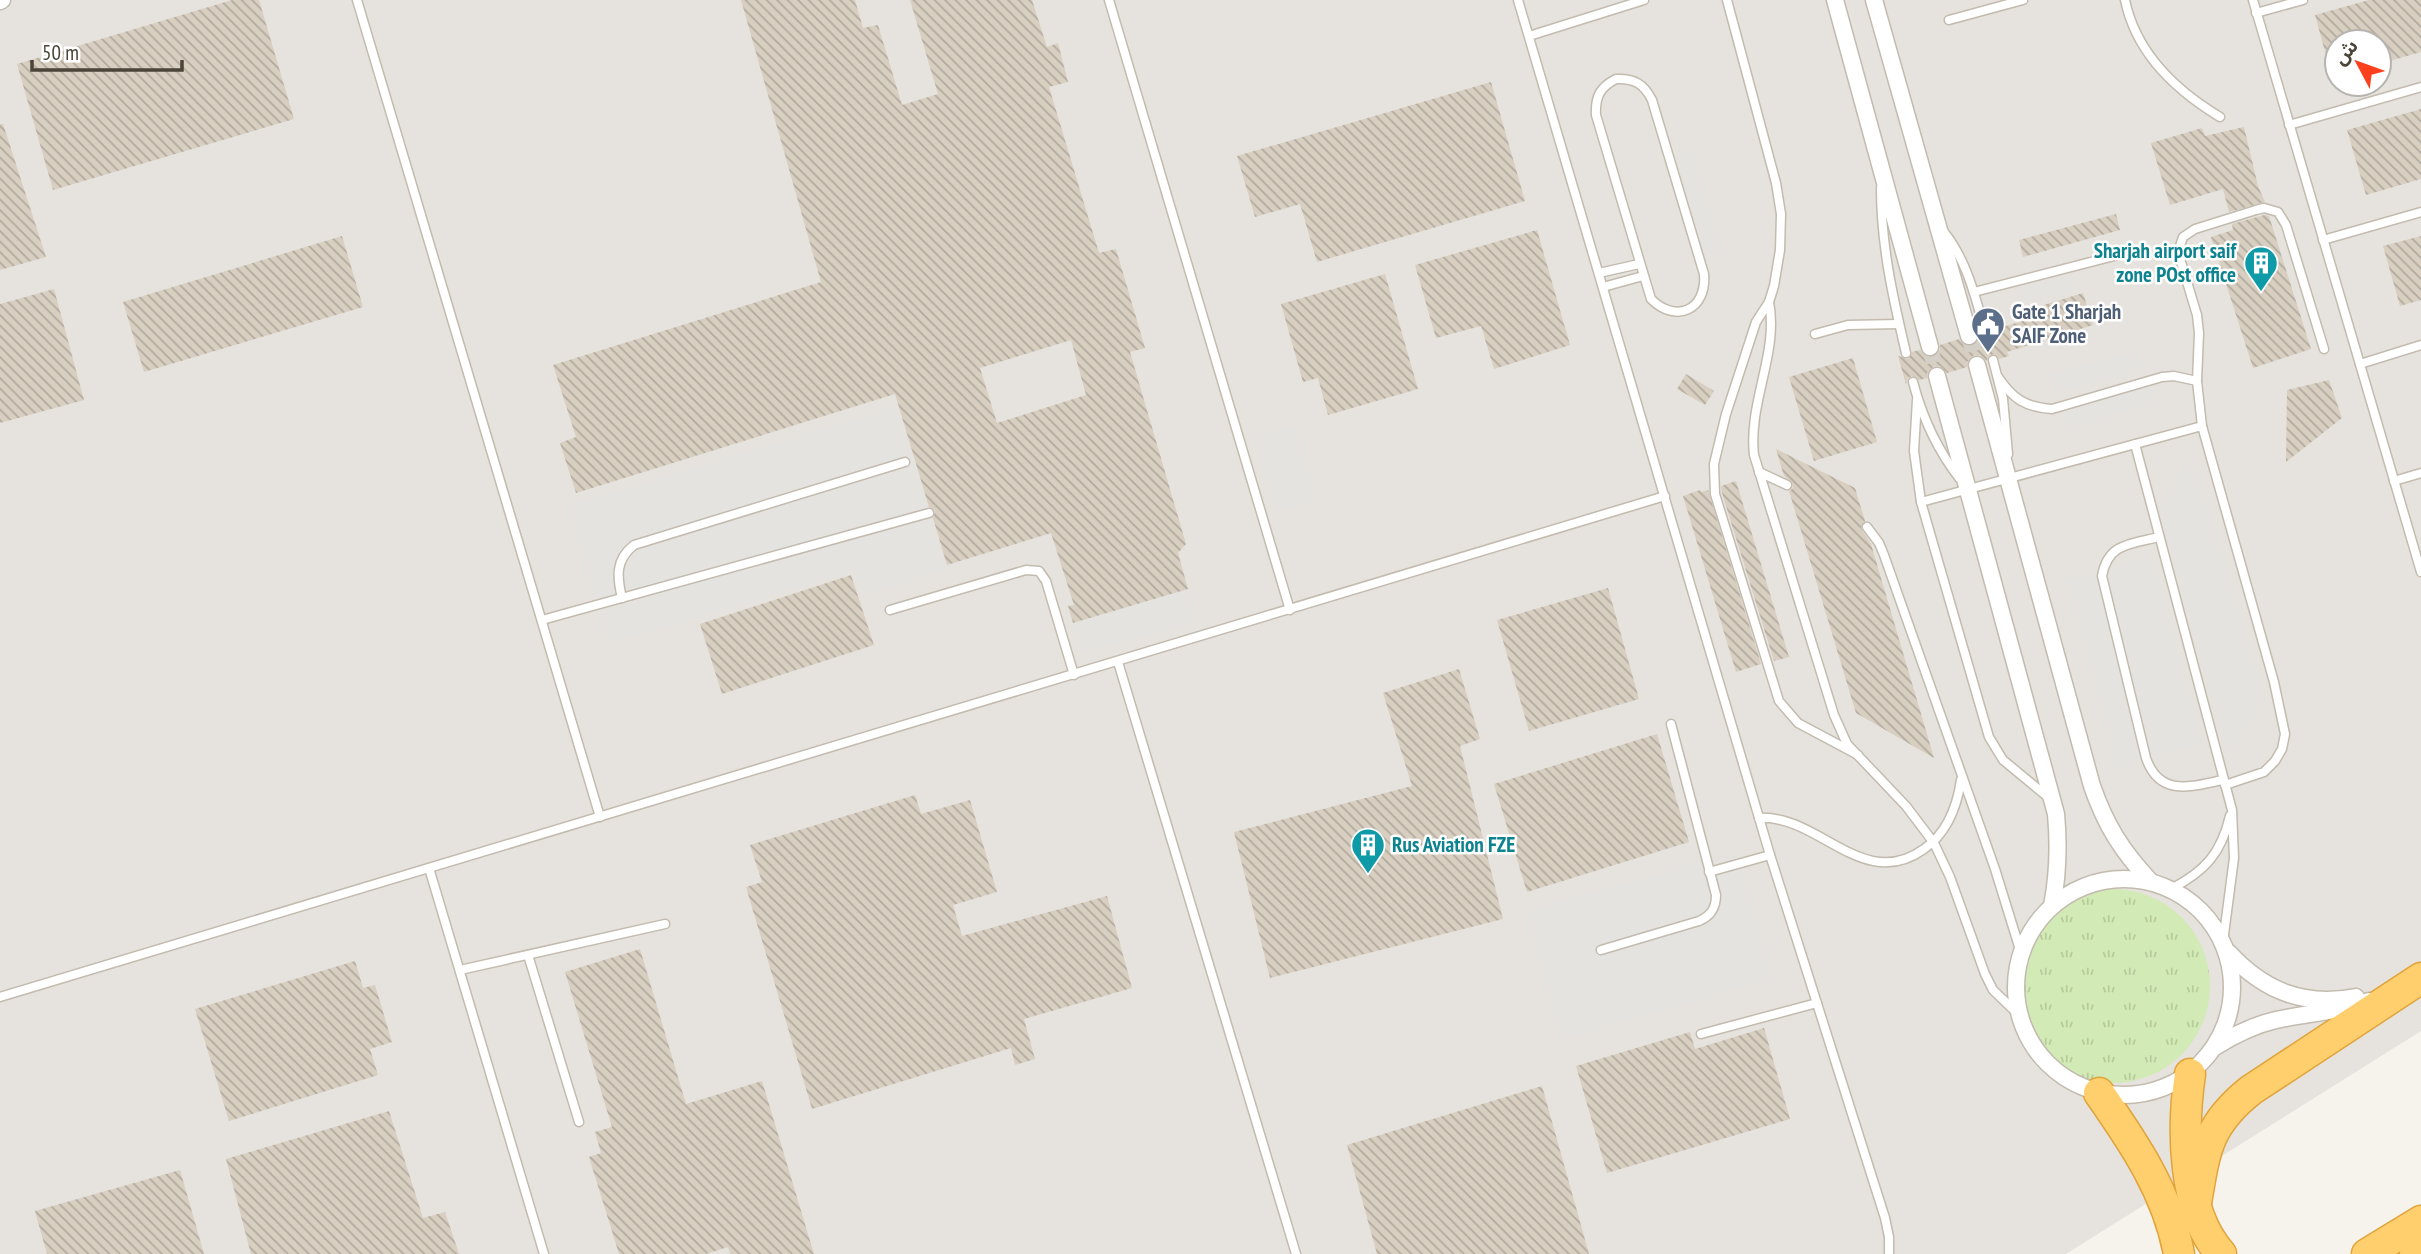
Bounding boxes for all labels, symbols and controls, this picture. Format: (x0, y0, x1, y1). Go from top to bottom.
scale bar (32, 28, 182, 72)
north arrow (2323, 28, 2393, 98)
text: ش (2328, 34, 2363, 70)
text: 50 m (42, 39, 79, 66)
place label: Sharjah airport saif zone POst office (2094, 237, 2237, 288)
building icon: Sharjah airport saif zone POst office (2242, 244, 2280, 293)
place label: Gate 1 Sharjah SAIF Zone (2012, 298, 2121, 349)
public building icon: Gate 1 Sharjah SAIF Zone (1969, 305, 2007, 354)
building icon: Rus Aviation FZE (1349, 826, 1387, 875)
place label: Rus Aviation FZE (1392, 831, 1515, 858)

